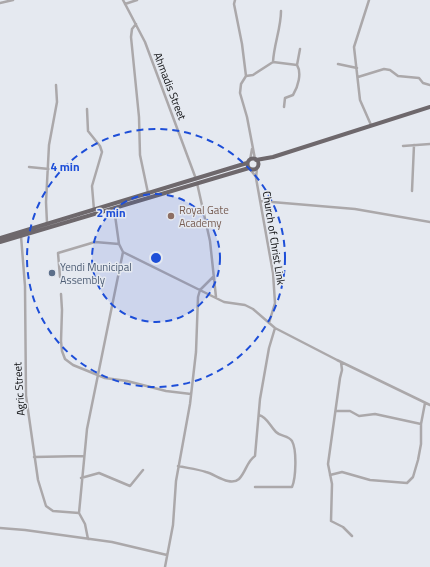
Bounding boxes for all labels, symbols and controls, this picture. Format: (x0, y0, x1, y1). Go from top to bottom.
street label: Ahmadis Street (150, 50, 190, 122)
text: 4 min (50, 157, 80, 176)
street label: Church of Christ Link (259, 190, 289, 287)
place label: Royal Gate Academy (179, 202, 229, 231)
text: 2 min (96, 203, 126, 222)
marker: Royal Gate Academy (166, 211, 176, 221)
centre of rings (149, 251, 163, 265)
place label: Yendi Municipal Assembly (60, 259, 132, 288)
marker: Yendi Municipal Assembly (47, 268, 57, 278)
street label: Agric Street (9, 361, 29, 416)

